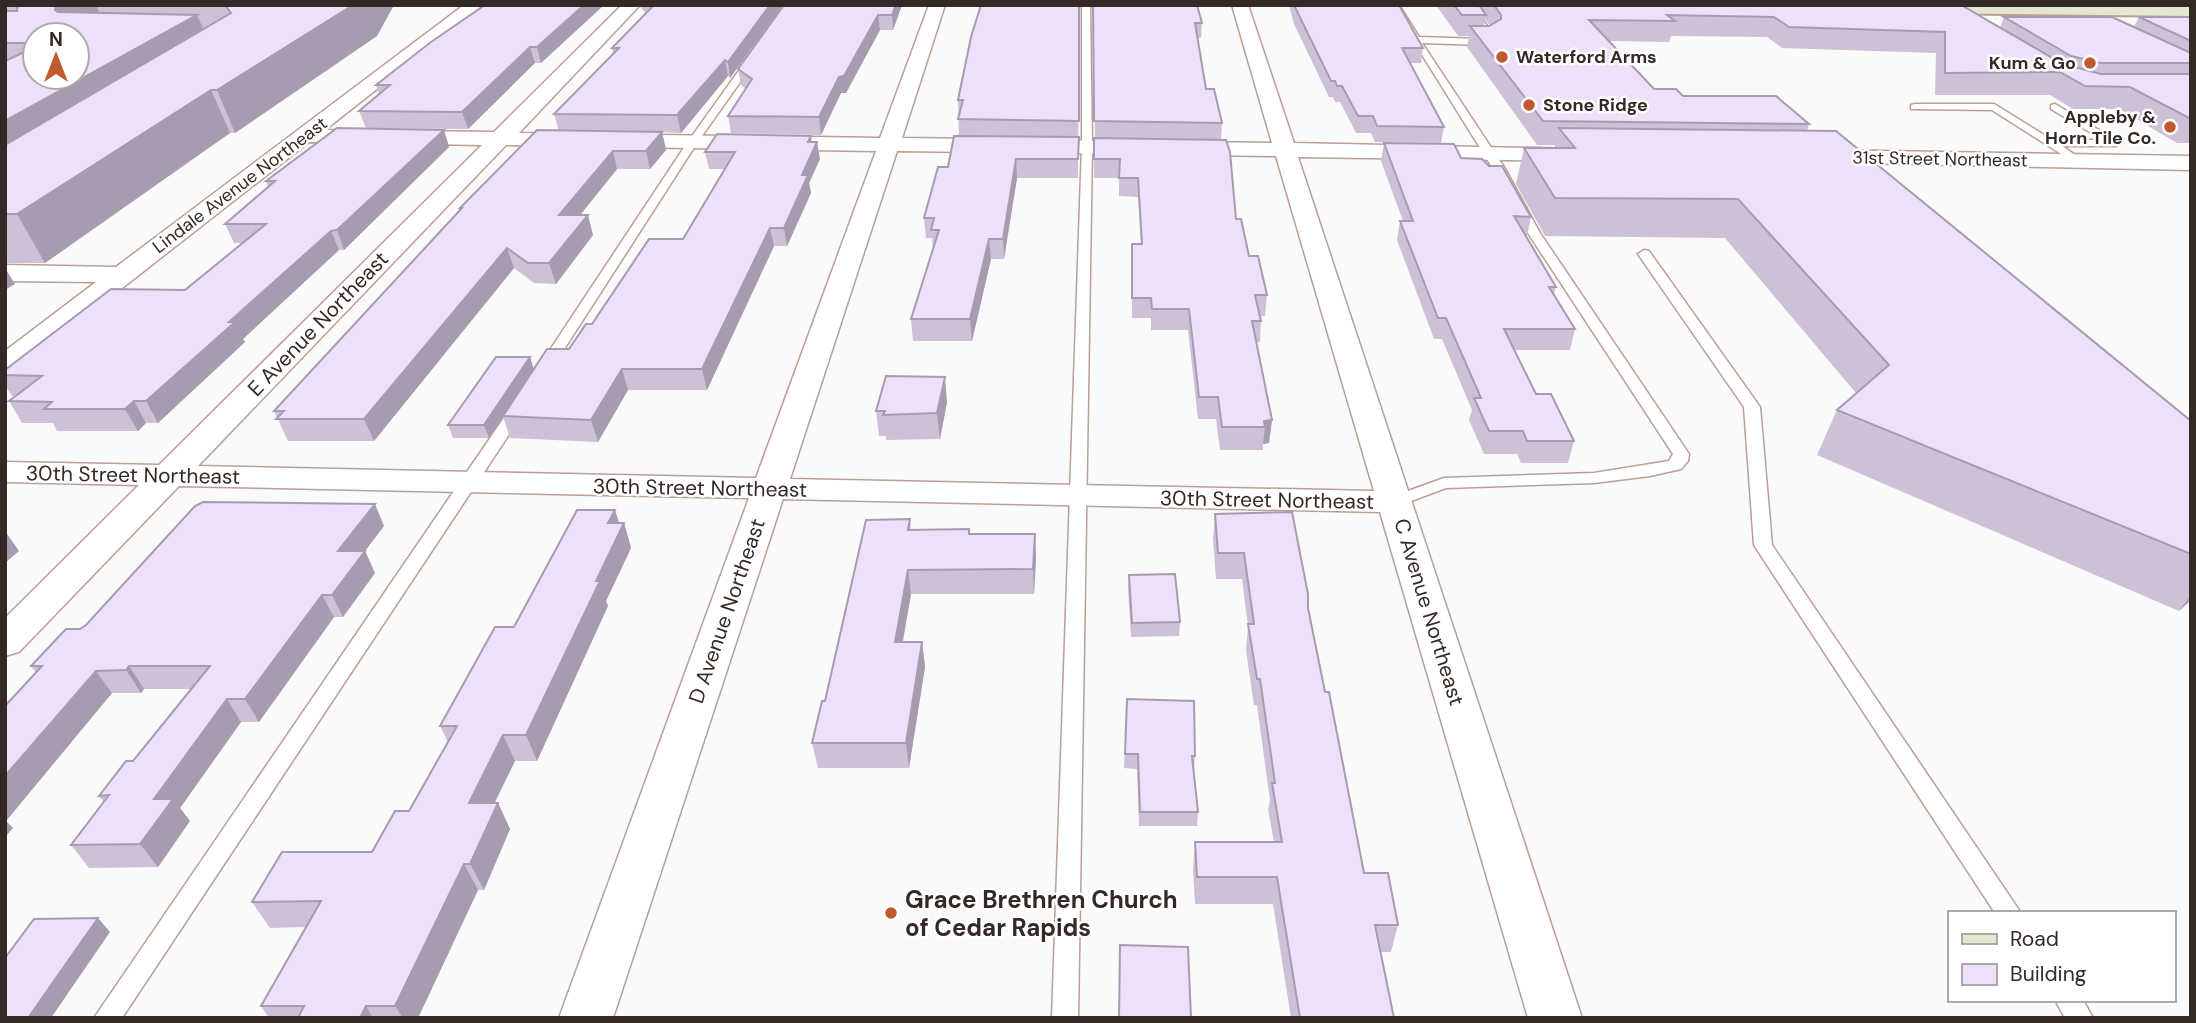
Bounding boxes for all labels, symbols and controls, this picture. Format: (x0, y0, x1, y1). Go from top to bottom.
north arrow (21, 21, 91, 91)
text: N (49, 27, 63, 52)
place label: Waterford Arms (1516, 45, 1657, 69)
marker: Waterford Arms (1494, 49, 1510, 65)
place label: Kum & Go (1989, 51, 2076, 75)
marker: Kum & Go (2082, 55, 2098, 71)
place label: Stone Ridge (1543, 93, 1648, 117)
marker: Stone Ridge (1521, 97, 1537, 113)
place label: Appleby & Horn Tile Co. (2045, 105, 2156, 150)
street label: Lindale Avenue Northeast (148, 111, 332, 259)
marker: Appleby & Horn Tile Co. (2162, 119, 2178, 135)
street label: 31st Street Northeast (1852, 145, 2028, 173)
street label: E Avenue Northeast (242, 246, 394, 402)
street label: 30th Street Northeast (26, 459, 240, 491)
street label: 30th Street Northeast (593, 472, 807, 504)
street label: 30th Street Northeast (1160, 484, 1374, 516)
street label: D Avenue Northeast (682, 515, 772, 707)
street label: C Avenue Northeast (1387, 515, 1471, 709)
place label: Grace Brethren Church of Cedar Rapids (905, 884, 1178, 943)
marker: Grace Brethren Church of Cedar Rapids (883, 905, 899, 921)
legend (1948, 911, 2175, 1002)
text: Road (2010, 925, 2059, 953)
text: Building (2010, 960, 2087, 988)

